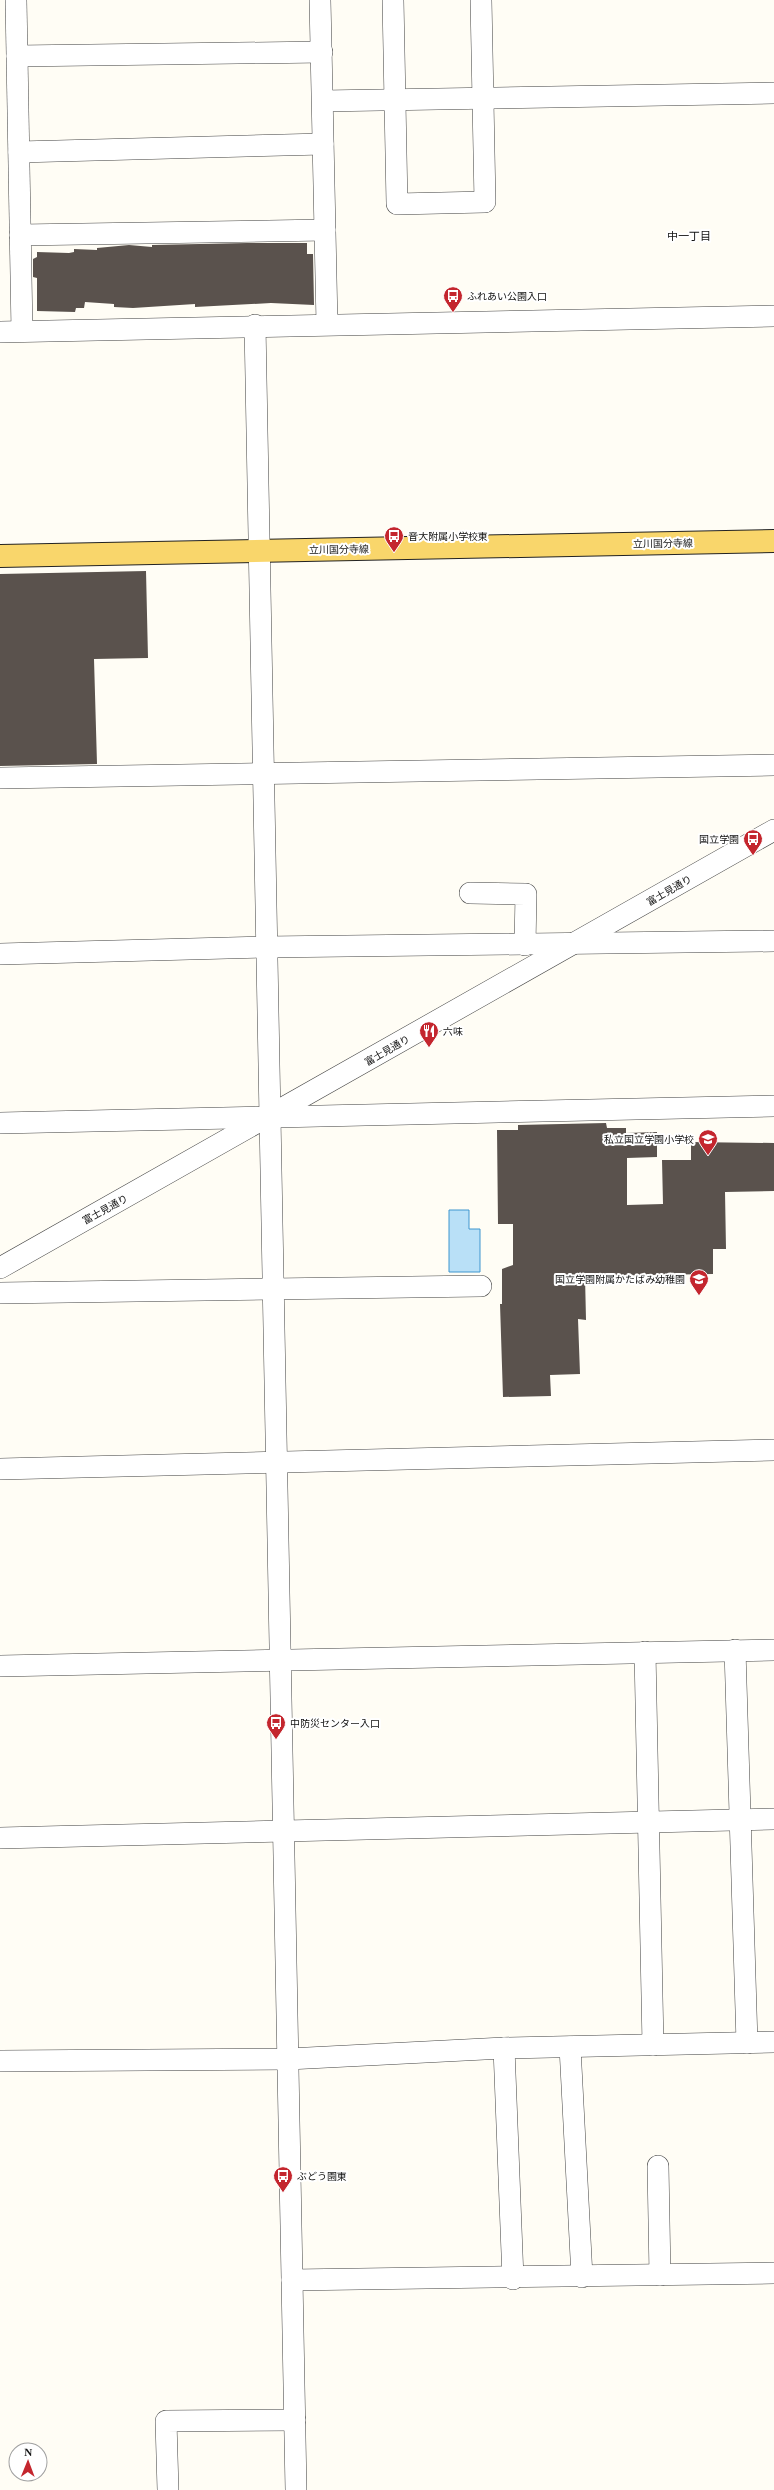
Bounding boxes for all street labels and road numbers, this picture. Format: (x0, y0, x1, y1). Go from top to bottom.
street label: 立川国分寺線 (633, 537, 693, 550)
street label: 立川国分寺線 (309, 543, 369, 556)
street label: 富士見通り (645, 873, 694, 908)
street label: 富士見通り (363, 1033, 412, 1068)
street label: 富士見通り (81, 1193, 130, 1226)

